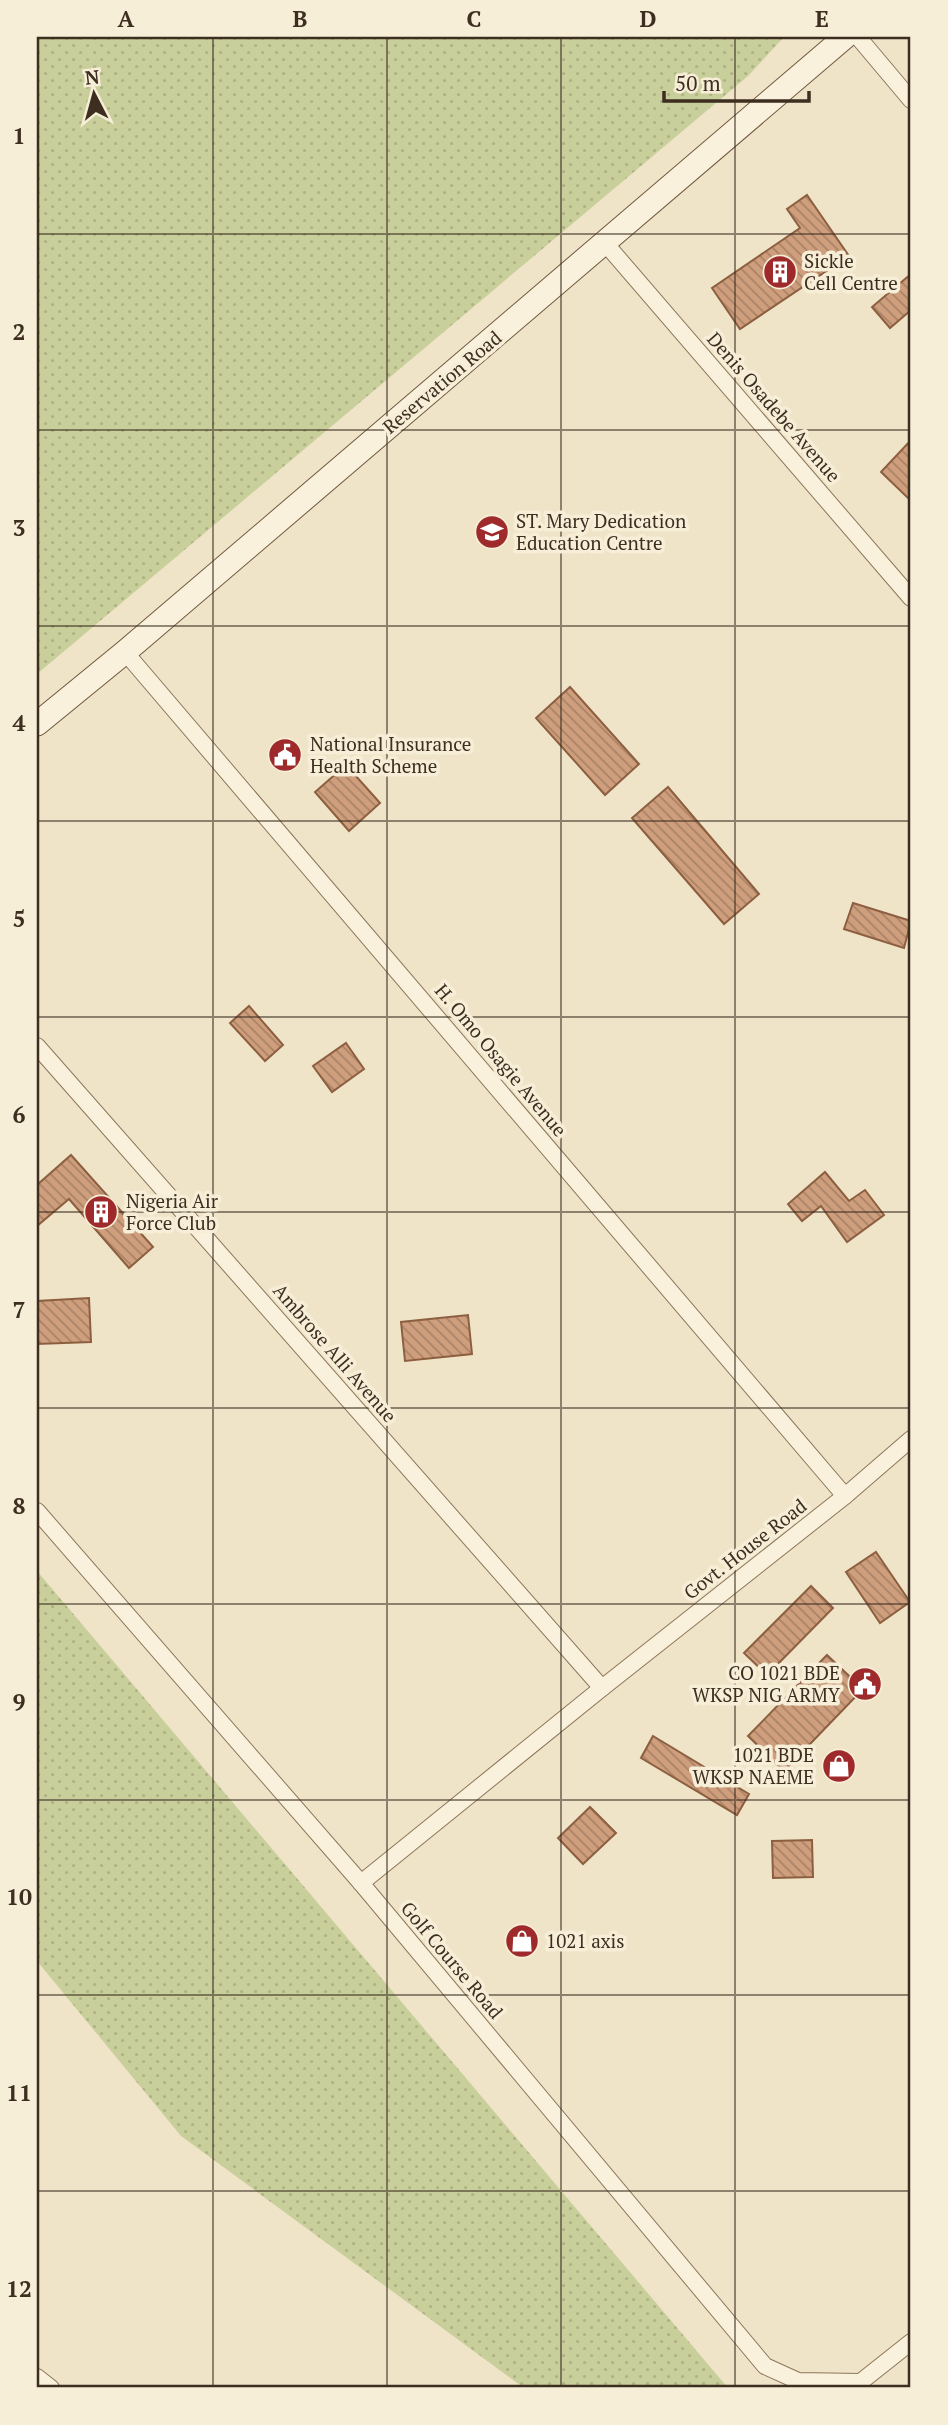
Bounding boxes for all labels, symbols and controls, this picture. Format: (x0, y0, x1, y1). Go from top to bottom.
text: A (118, 3, 135, 34)
text: B (293, 3, 308, 34)
text: C (467, 3, 482, 34)
text: D (640, 3, 657, 34)
text: E (815, 3, 829, 34)
north arrow (60, 60, 130, 130)
scale bar (664, 60, 810, 104)
text: N (84, 63, 101, 90)
text: 50 m (675, 69, 721, 97)
text: 1 (13, 120, 26, 151)
place label: Sickle Cell Centre (804, 248, 898, 295)
building icon: Sickle Cell Centre (761, 253, 799, 291)
text: 2 (13, 316, 26, 347)
street label: Reservation Road (377, 324, 507, 439)
street label: Denis Osadebe Avenue (702, 326, 847, 487)
place label: ST. Mary Dedication Education Centre (516, 508, 686, 555)
text: 3 (13, 512, 26, 543)
school or university icon: ST. Mary Dedication Education Centre (473, 513, 511, 551)
text: 4 (13, 707, 26, 738)
place label: National Insurance Health Scheme (310, 731, 471, 778)
public building icon: National Insurance Health Scheme (266, 736, 304, 774)
text: 5 (13, 903, 26, 934)
street label: H. Omo Osagie Avenue (430, 978, 573, 1141)
text: 6 (13, 1099, 26, 1130)
place label: Nigeria Air Force Club (126, 1188, 219, 1235)
building icon: Nigeria Air Force Club (82, 1193, 120, 1231)
street label: Ambrose Alli Avenue (268, 1278, 403, 1427)
text: 7 (13, 1294, 26, 1325)
text: 8 (13, 1490, 26, 1521)
street label: Govt. House Road (678, 1493, 812, 1604)
place label: CO 1021 BDE WKSP NIG ARMY (692, 1660, 841, 1707)
public building icon: CO 1021 BDE WKSP NIG ARMY (846, 1665, 884, 1703)
text: 9 (13, 1686, 26, 1717)
place label: 1021 BDE WKSP NAEME (692, 1742, 814, 1789)
shop icon: 1021 BDE WKSP NAEME (820, 1747, 858, 1785)
text: 10 (6, 1881, 32, 1912)
street label: Golf Course Road (396, 1896, 509, 2024)
shop icon: 1021 axis (503, 1922, 541, 1960)
place label: 1021 axis (546, 1928, 625, 1953)
text: 11 (6, 2077, 32, 2108)
text: 12 (6, 2273, 32, 2304)

